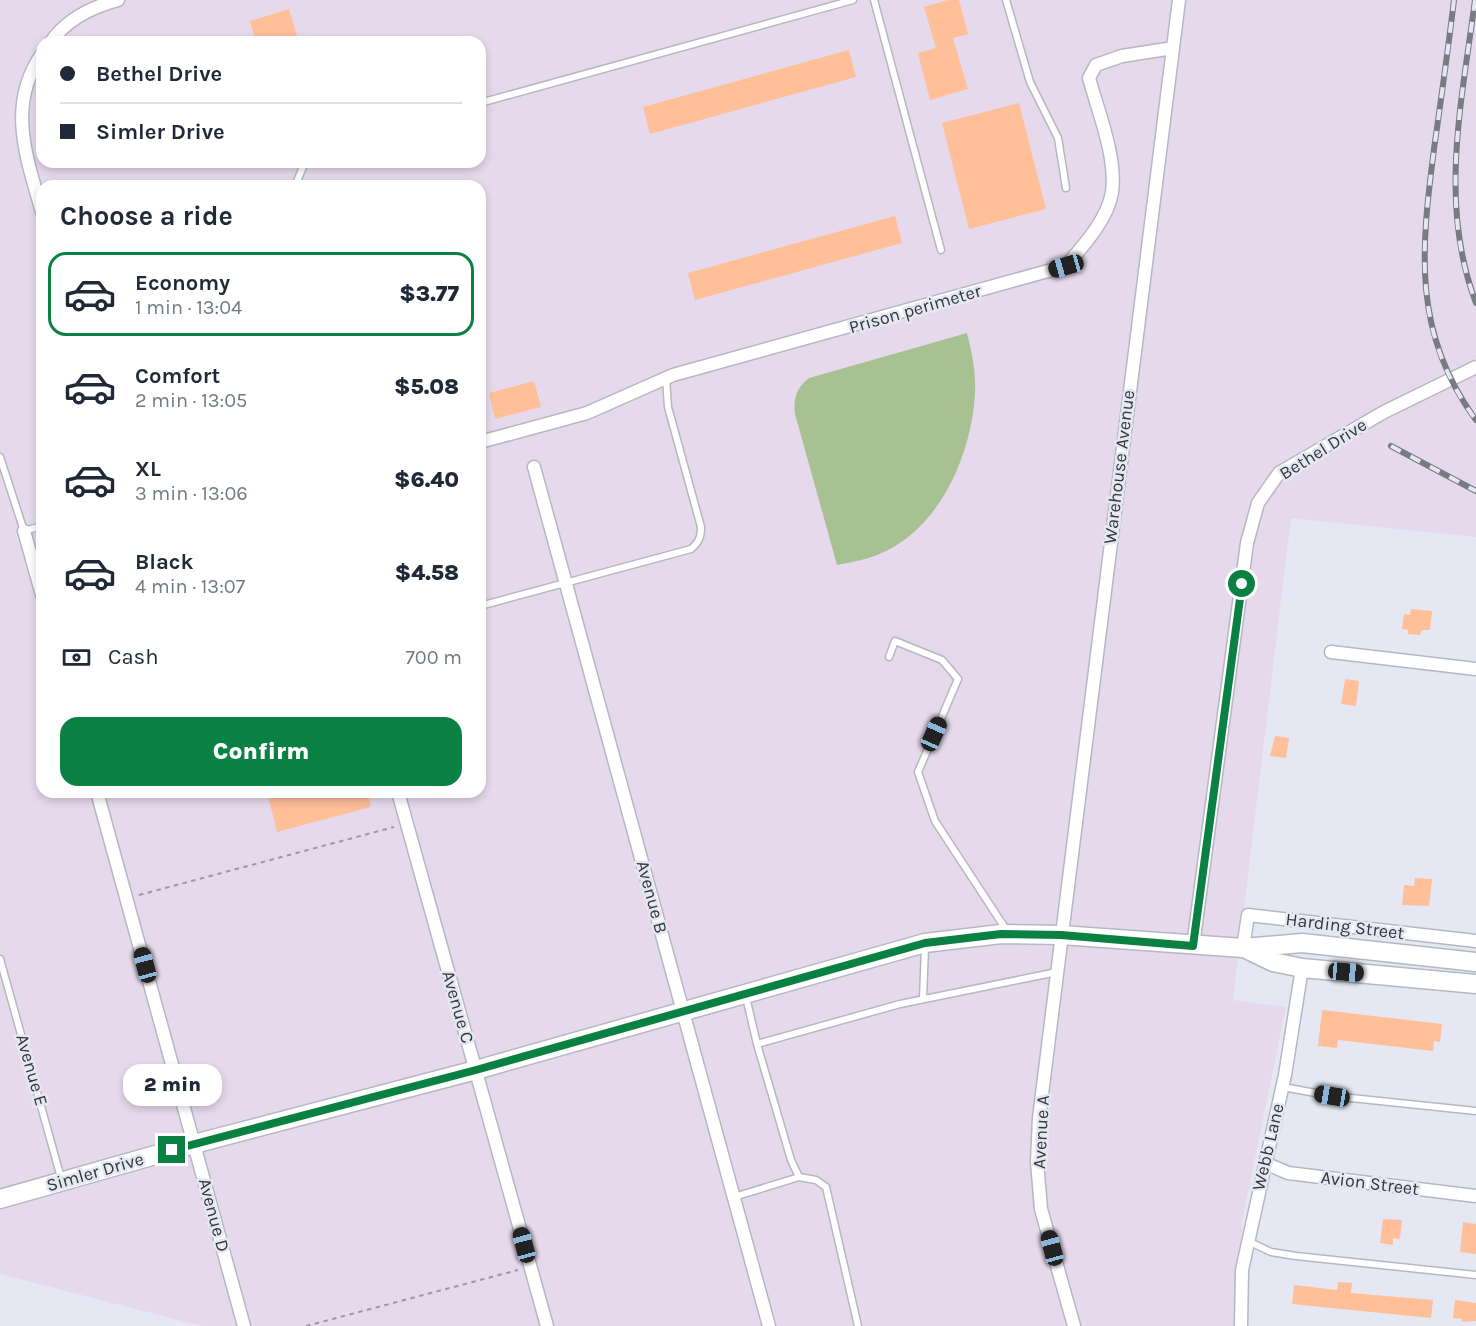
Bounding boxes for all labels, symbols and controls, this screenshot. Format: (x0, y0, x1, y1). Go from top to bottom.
text: Bethel Drive (96, 61, 222, 87)
text: Simler Drive (96, 119, 225, 145)
text: Choose a ride (60, 200, 233, 232)
car (1046, 252, 1086, 280)
icon: car (63, 267, 117, 321)
text: Economy (135, 270, 230, 296)
street label: Prison perimeter (846, 279, 984, 338)
text: $3.77 (399, 281, 459, 307)
text: 1 min · 13:04 (135, 296, 242, 319)
icon: car (63, 360, 117, 414)
text: Comfort (135, 363, 220, 389)
text: $5.08 (394, 374, 459, 400)
text: 2 min · 13:05 (135, 389, 247, 412)
street label: Warehouse Avenue (1099, 389, 1139, 545)
street label: Bethel Drive (1275, 414, 1371, 484)
icon: car (63, 453, 117, 507)
text: XL (135, 456, 161, 482)
text: $6.40 (394, 467, 459, 493)
text: 3 min · 13:06 (135, 482, 248, 505)
icon: car (63, 546, 117, 600)
text: Black (135, 549, 194, 575)
text: $4.58 (395, 560, 459, 586)
route start (1228, 570, 1255, 597)
text: 4 min · 13:07 (135, 575, 245, 598)
icon: cash (60, 641, 93, 674)
text: Cash (108, 644, 158, 670)
text: 700 m (405, 646, 462, 669)
car (918, 714, 950, 754)
button: Confirm (60, 717, 462, 786)
street label: Avenue B (632, 858, 672, 936)
street label: Harding Street (1285, 908, 1406, 944)
car (132, 945, 158, 985)
car (1327, 961, 1365, 983)
street label: Avenue C (437, 968, 479, 1046)
street label: Avenue E (11, 1032, 53, 1108)
callout: 2 min (122, 1063, 222, 1105)
text: 2 min (144, 1073, 201, 1096)
car (1313, 1084, 1351, 1108)
street label: Avenue A (1028, 1095, 1054, 1169)
street label: Webb Lane (1247, 1101, 1289, 1193)
route end (158, 1136, 185, 1163)
street label: Simler Drive (44, 1148, 146, 1196)
street label: Avion Street (1320, 1166, 1421, 1200)
street label: Avenue D (194, 1176, 234, 1254)
car (511, 1225, 537, 1265)
car (1039, 1228, 1065, 1268)

